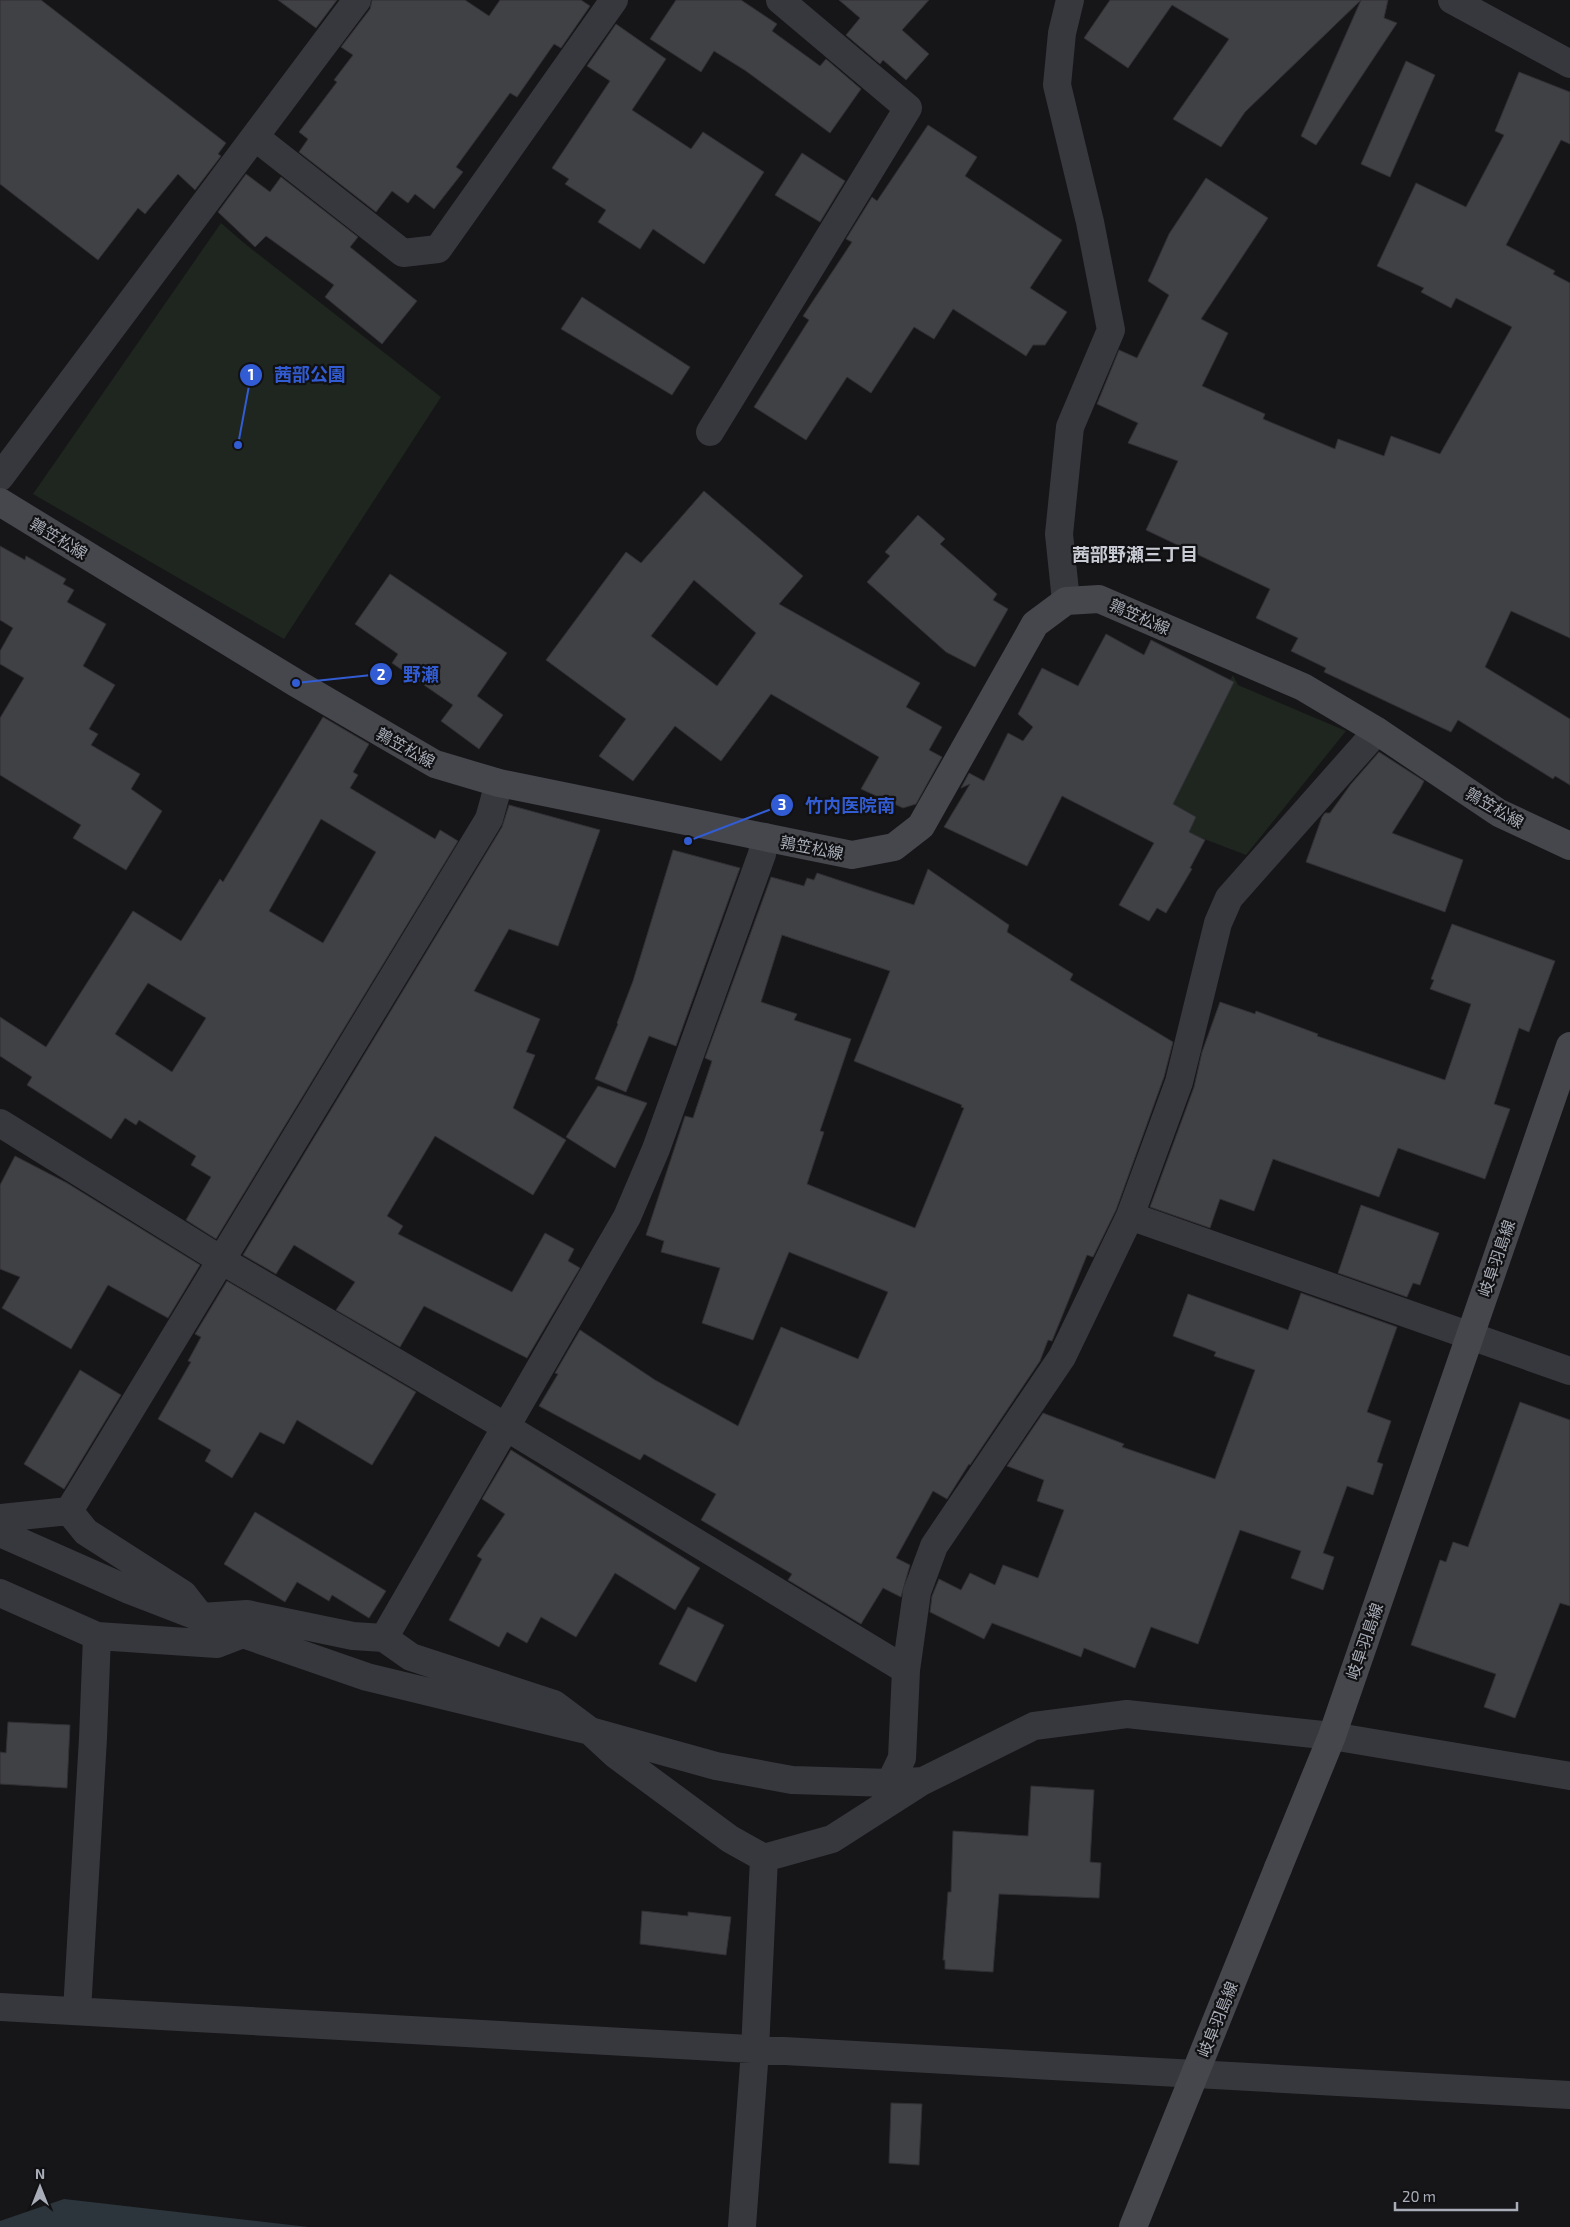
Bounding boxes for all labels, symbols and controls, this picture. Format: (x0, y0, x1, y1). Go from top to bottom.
callout: 茜部公園 (239, 359, 356, 392)
text: 茜部公園 (274, 363, 346, 385)
text: 1 (248, 365, 254, 383)
street label: 鶉笠松線 (27, 513, 91, 563)
district label: 茜部野瀬三丁目 (1072, 543, 1198, 565)
street label: 鶉笠松線 (1107, 594, 1173, 638)
callout: 野瀬 (368, 658, 449, 691)
text: 野瀬 (403, 663, 439, 685)
text: 2 (377, 665, 386, 683)
street label: 鶉笠松線 (373, 723, 439, 771)
street label: 鶉笠松線 (1463, 783, 1527, 831)
callout: 竹内医院南 (770, 789, 905, 822)
text: 竹内医院南 (805, 794, 895, 816)
text: 3 (778, 795, 786, 813)
street label: 鶉笠松線 (779, 832, 845, 862)
street label: 岐阜羽島線 (1474, 1217, 1518, 1299)
street label: 岐阜羽島線 (1342, 1600, 1386, 1682)
street label: 岐阜羽島線 (1193, 1978, 1241, 2060)
north arrow (15, 2162, 65, 2212)
text: N (35, 2165, 45, 2182)
scale bar (1395, 2180, 1518, 2212)
text: 20 m (1402, 2187, 1436, 2205)

